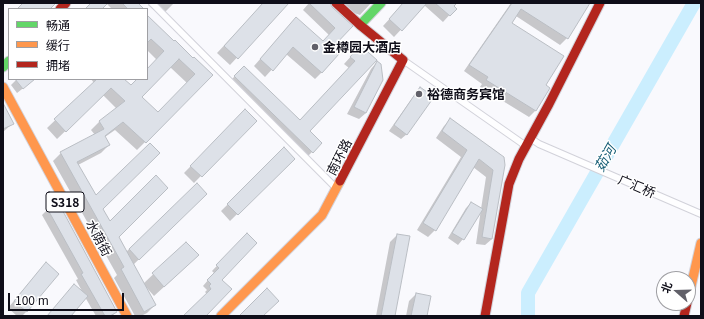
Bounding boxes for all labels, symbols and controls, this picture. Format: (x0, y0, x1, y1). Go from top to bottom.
legend (8, 8, 148, 80)
text: 畅通 (46, 16, 70, 33)
text: 缓行 (46, 36, 70, 53)
place label: 金樽园大酒店 (323, 39, 401, 55)
marker: 金樽园大酒店 (310, 42, 320, 52)
text: 拥堵 (46, 56, 70, 73)
place label: 裕德商务宾馆 (427, 86, 505, 102)
marker: 裕德商务宾馆 (414, 89, 424, 99)
street label: 南环路 (323, 136, 355, 178)
water label: 茹河 (591, 142, 619, 174)
street label: 广汇桥 (616, 171, 658, 201)
road number: S318 (46, 192, 84, 212)
street label: 水荫街 (83, 217, 115, 259)
north arrow (656, 271, 696, 311)
text: 北 (656, 279, 675, 295)
scale bar (10, 285, 126, 311)
text: 100 m (15, 291, 49, 308)

